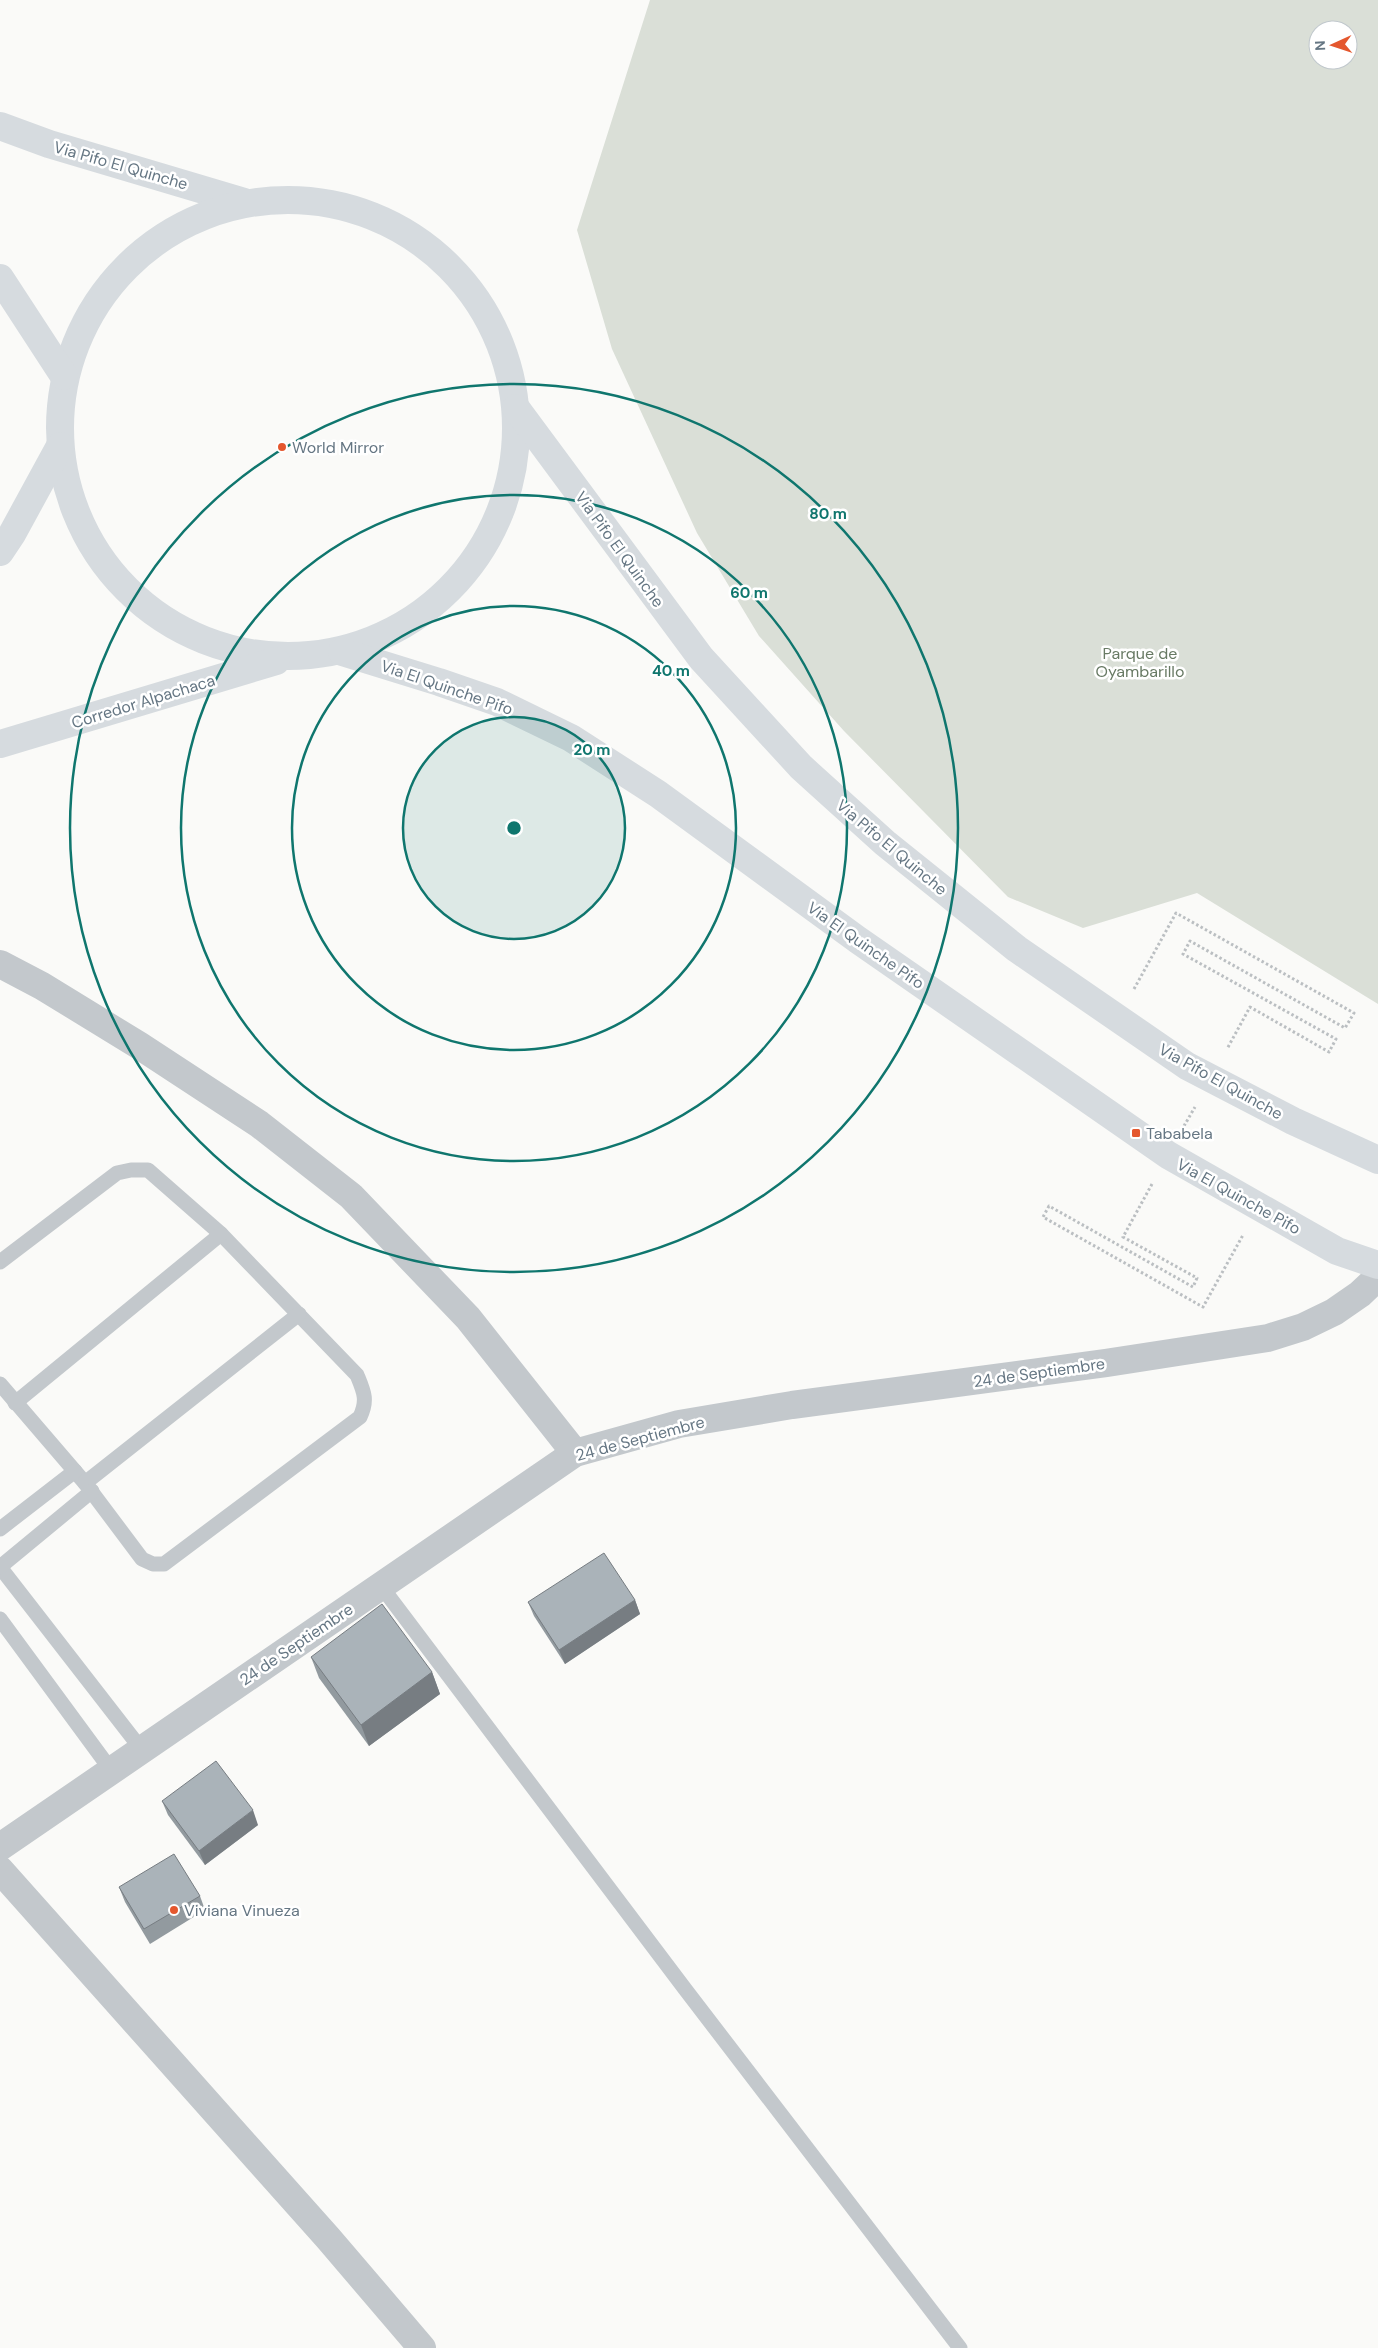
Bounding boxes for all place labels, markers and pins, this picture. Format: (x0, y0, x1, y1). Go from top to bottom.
place label: World Mirror (292, 437, 384, 458)
marker: World Mirror (276, 441, 288, 453)
centre of rings (505, 819, 523, 837)
place label: Tababela (1146, 1123, 1213, 1144)
marker: Tababela (1130, 1127, 1142, 1139)
place label: Viviana Vinueza (184, 1900, 300, 1921)
marker: Viviana Vinueza (168, 1904, 180, 1916)

